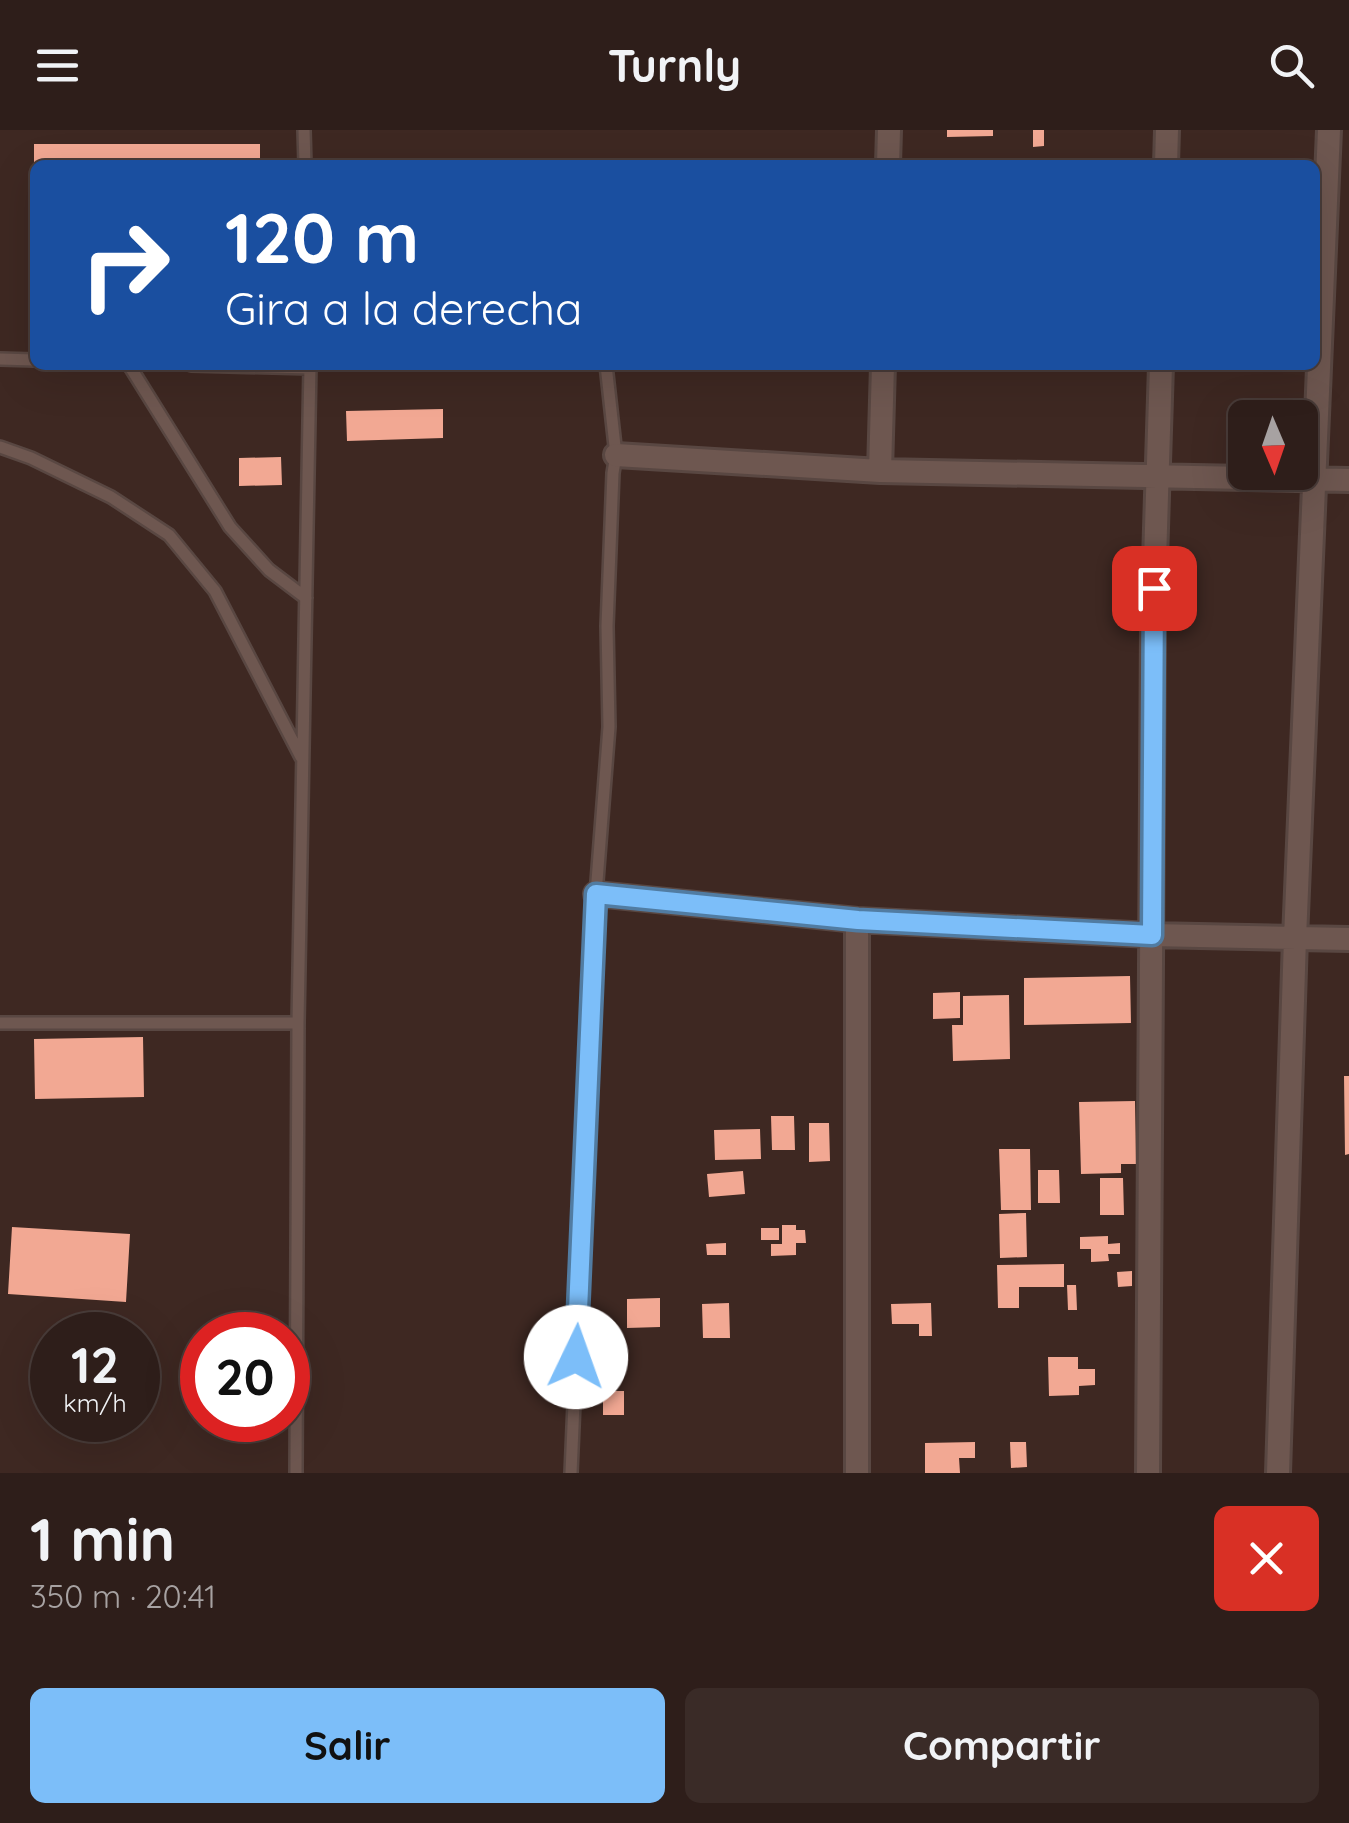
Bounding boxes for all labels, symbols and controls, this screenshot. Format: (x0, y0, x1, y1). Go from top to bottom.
text: Turnly (608, 37, 741, 93)
icon: menu (30, 38, 85, 93)
icon: search (1264, 38, 1319, 93)
text: 120 m (225, 193, 419, 281)
icon: right (60, 200, 190, 330)
text: Gira a la derecha (225, 280, 582, 336)
north arrow (1228, 400, 1318, 490)
map controls (1228, 400, 1318, 490)
pin (1112, 546, 1197, 631)
icon: arrive (1127, 561, 1182, 616)
position arrow (524, 1305, 628, 1409)
speed limit sign: 20 (180, 1312, 310, 1442)
text: 12 (71, 1333, 119, 1396)
text: km/h (63, 1387, 127, 1418)
text: 1 min (30, 1501, 175, 1576)
button: close (1214, 1506, 1319, 1611)
text: 350 m · 20:41 (30, 1576, 216, 1616)
button: Salir (30, 1688, 665, 1803)
button: Compartir (685, 1688, 1319, 1803)

